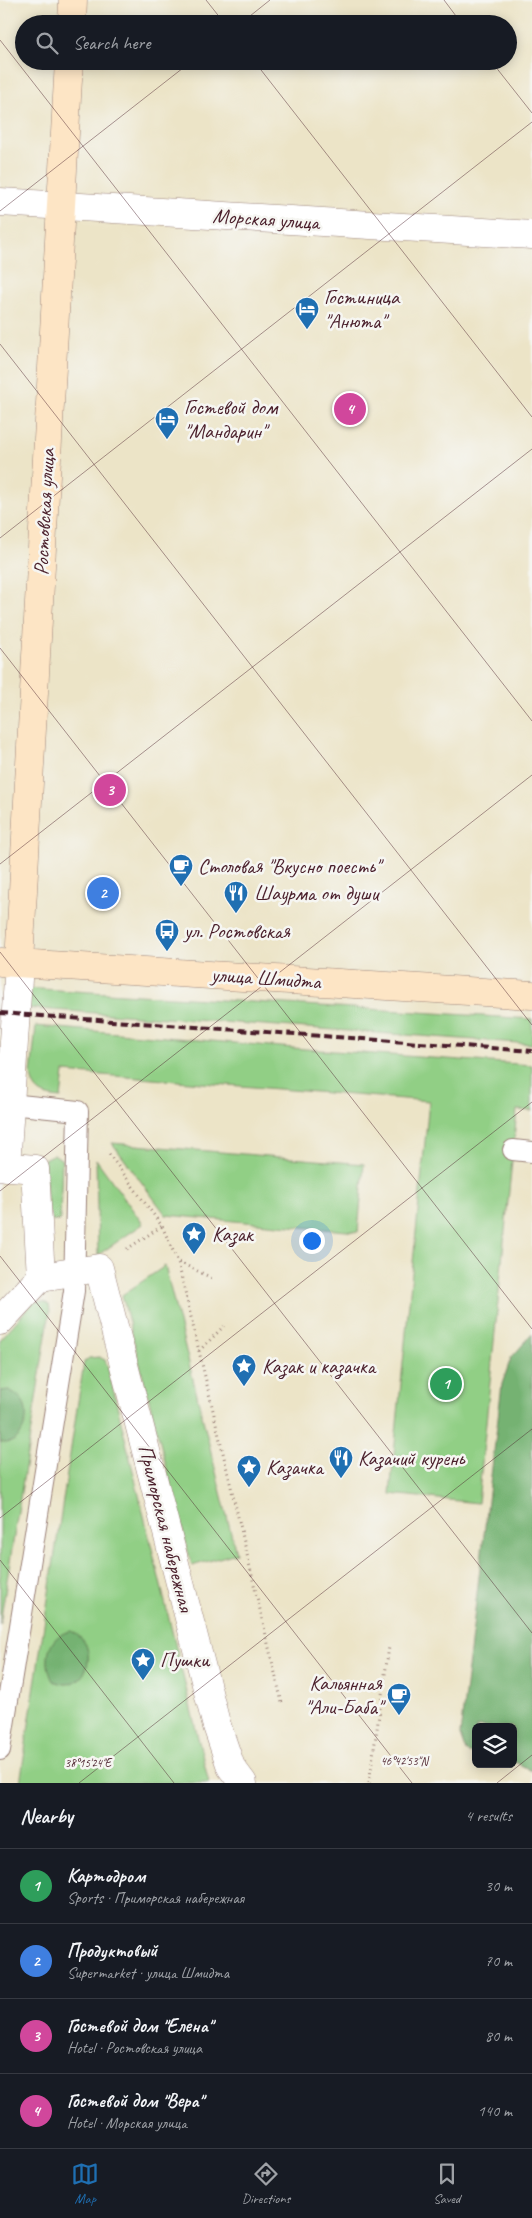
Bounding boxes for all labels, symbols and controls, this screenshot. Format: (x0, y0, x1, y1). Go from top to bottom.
search box (15, 15, 517, 70)
icon: search (33, 29, 61, 57)
text: Search here (73, 31, 150, 55)
street label: Морская улица (212, 202, 322, 236)
place label: Гостиница "Анюта" (324, 284, 401, 334)
hotel icon: Гостиница "Анюта" (294, 296, 320, 330)
pin: 4 (334, 390, 366, 428)
place label: Гостевой дом "Мандарин" (184, 394, 279, 444)
hotel icon: Гостевой дом "Мандарин" (154, 406, 180, 440)
street label: Ростовская улица (28, 446, 60, 576)
pin: 3 (94, 771, 126, 809)
cafe icon: Столовая "Вкусно поесть" (168, 853, 194, 887)
place label: Столовая "Вкусно поесть" (198, 853, 384, 879)
pin: 2 (87, 874, 119, 912)
restaurant icon: Шаурма от души (223, 880, 249, 914)
place label: Шаурма от души (254, 880, 381, 906)
bus stop icon: ул. Ростовская (154, 918, 180, 952)
place label: ул. Ростовская (182, 918, 291, 944)
street label: улица Шмидта (208, 961, 323, 995)
place icon: Казак (181, 1221, 207, 1255)
place label: Казак (212, 1221, 255, 1248)
your location (299, 1228, 325, 1254)
place icon: Казак и казачка (231, 1353, 257, 1387)
place label: Казак и казачка (262, 1353, 378, 1380)
pin: 1 (430, 1365, 462, 1403)
street label: Приморская набережная (133, 1442, 200, 1616)
restaurant icon: Казачий курень (328, 1445, 354, 1479)
place label: Казачий курень (358, 1445, 466, 1472)
place icon: Казачка (236, 1454, 262, 1488)
place label: Казачка (266, 1454, 325, 1481)
place icon: Пушки (130, 1647, 156, 1681)
place label: Пушки (160, 1647, 211, 1673)
place label: Кальянная "Али-Баба" (305, 1670, 386, 1720)
cafe icon: Кальянная "Али-Баба" (386, 1682, 412, 1716)
map controls (472, 1723, 517, 1768)
button: layers (472, 1723, 517, 1768)
text: 46°42'53"N (380, 1753, 429, 1769)
text: 38°15'24"E (65, 1755, 113, 1771)
text: Nearby (20, 1803, 73, 1829)
text: 4 results (465, 1806, 512, 1826)
text: Картодром (67, 1864, 145, 1888)
text: 1 (32, 1876, 40, 1896)
text: 30 m (485, 1876, 512, 1896)
text: Sports · Приморская набережная (67, 1888, 244, 1908)
text: Продуктовый (67, 1939, 157, 1963)
text: 2 (32, 1951, 40, 1971)
text: 70 m (485, 1951, 512, 1971)
text: Supermarket · улица Шмидта (67, 1963, 229, 1983)
text: Гостевой дом "Елена" (67, 2014, 212, 2038)
text: 3 (32, 2026, 40, 2046)
text: 80 m (485, 2026, 512, 2046)
text: Hotel · Ростовская улица (67, 2038, 202, 2058)
text: Гостевой дом "Вера" (67, 2089, 203, 2113)
text: 4 (32, 2101, 40, 2121)
text: 140 m (478, 2101, 512, 2121)
text: Hotel · Морская улица (67, 2113, 187, 2133)
tab: Map (71, 2160, 99, 2207)
tab: Directions (242, 2160, 290, 2207)
tab: Saved (433, 2160, 461, 2207)

